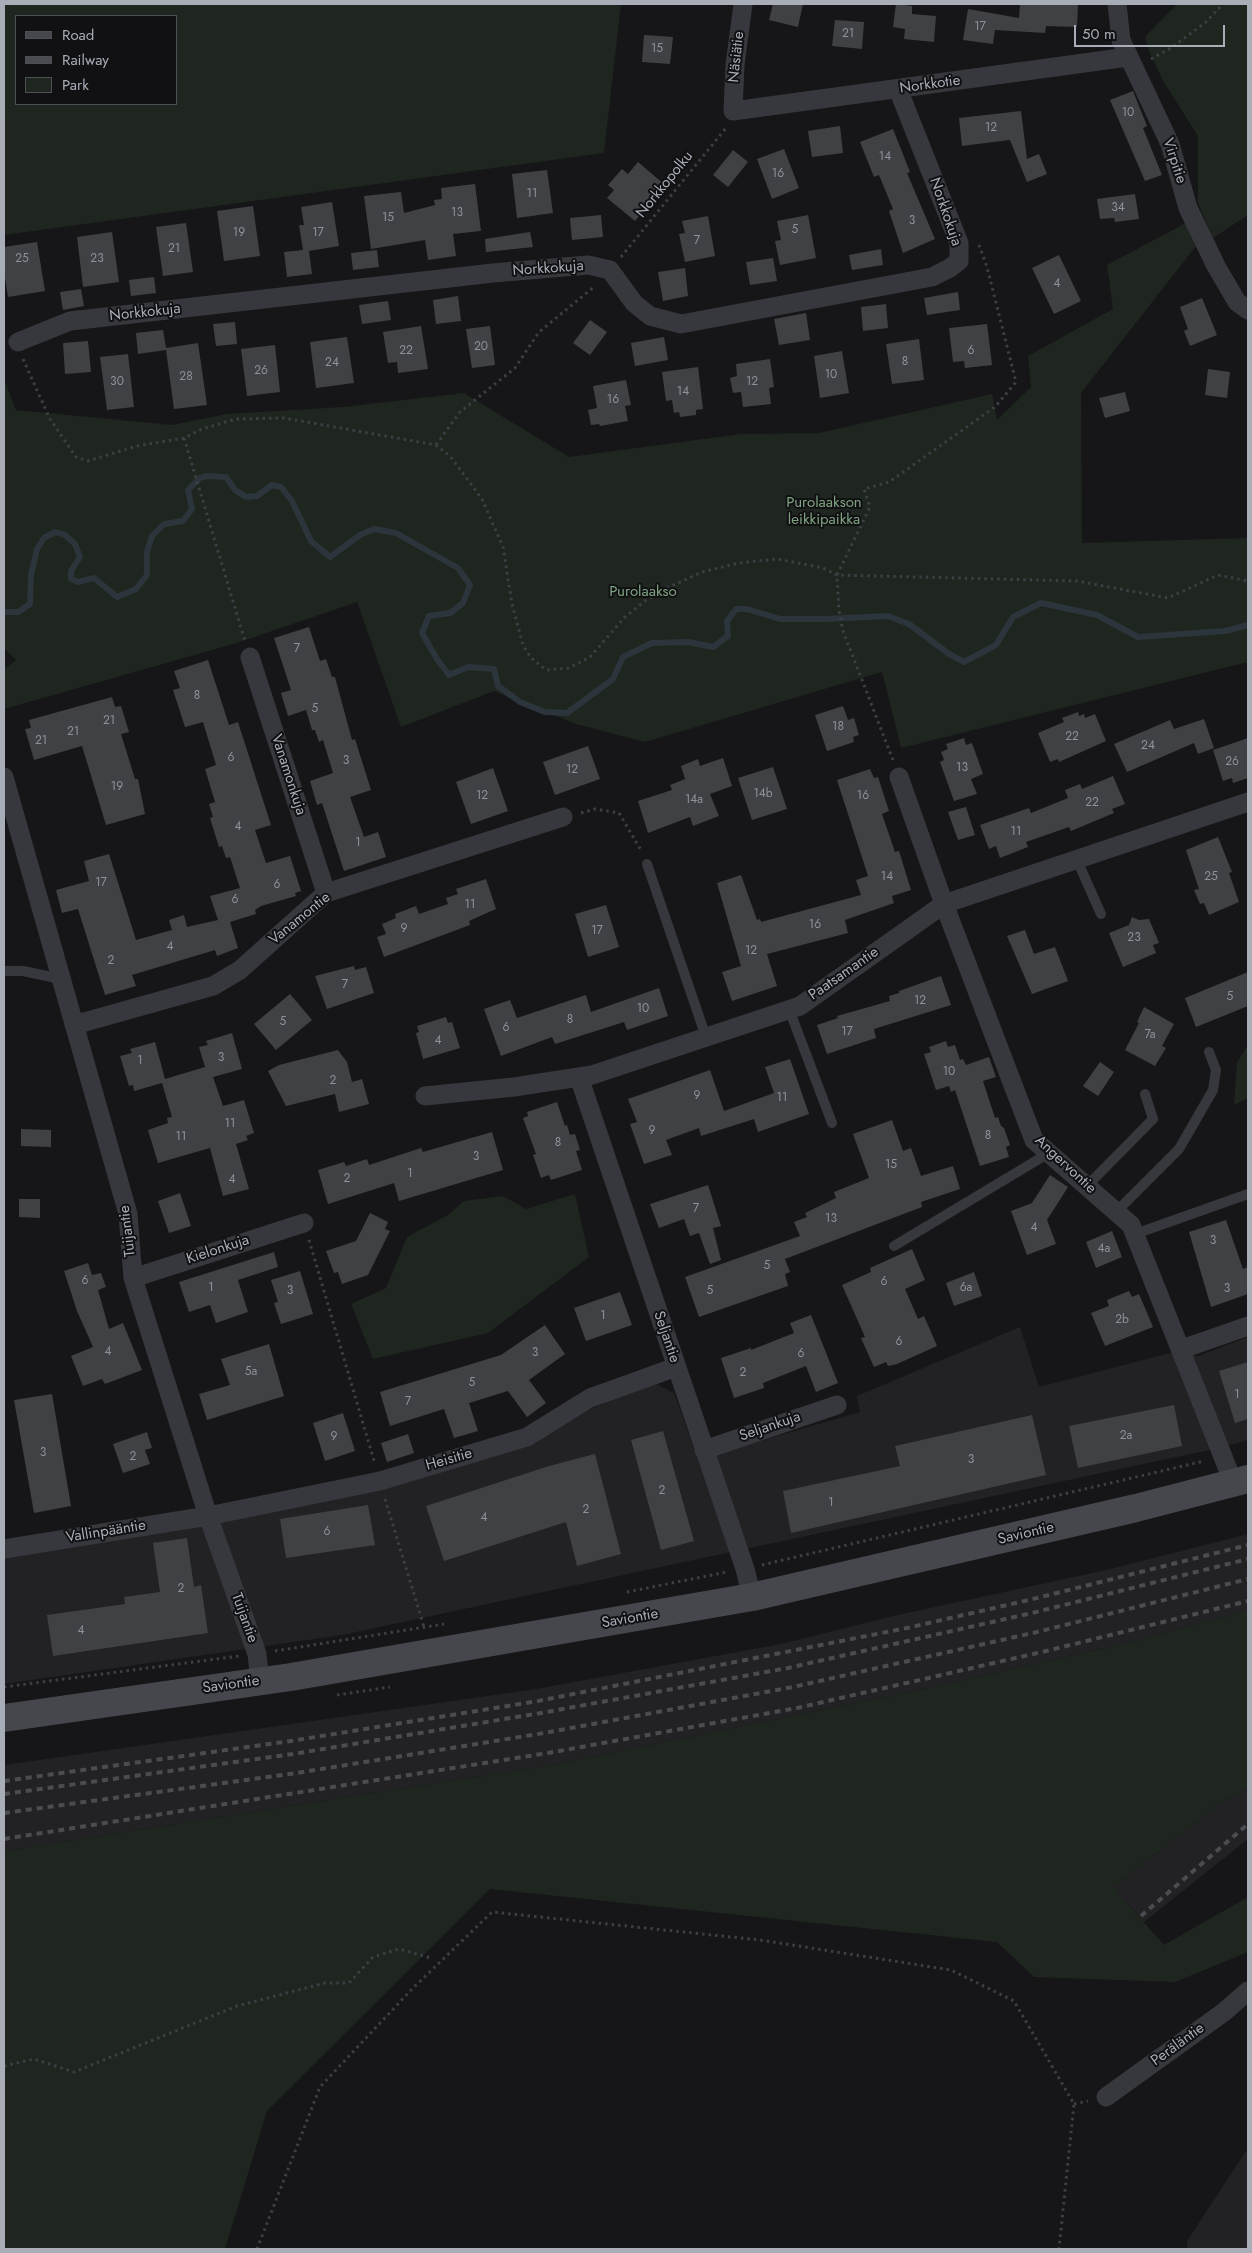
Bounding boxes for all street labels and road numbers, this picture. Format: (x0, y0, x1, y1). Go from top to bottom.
street label: Näsiätie (725, 31, 749, 83)
street label: Norkkotie (898, 72, 962, 98)
street label: Virpitie (1158, 136, 1190, 186)
street label: Norkkopolku (633, 148, 697, 222)
street label: Norkkokuja (925, 175, 965, 249)
street label: Norkkokuja (512, 258, 584, 280)
street label: Norkkokuja (109, 300, 181, 326)
street label: Vanamonkuja (266, 732, 310, 818)
street label: Vanamontie (266, 889, 334, 949)
street label: Paatsamantie (806, 943, 882, 1005)
street label: Angervontie (1031, 1132, 1099, 1198)
street label: Tuijantie (116, 1204, 140, 1258)
street label: Kielonkuja (184, 1231, 252, 1269)
street label: Seljantie (649, 1309, 683, 1365)
street label: Seljankuja (737, 1408, 803, 1446)
street label: Heisitie (424, 1445, 474, 1475)
street label: Vallinpääntie (65, 1517, 147, 1547)
street label: Saviontie (996, 1519, 1056, 1549)
street label: Tuijantie (227, 1591, 261, 1645)
street label: Saviontie (600, 1605, 660, 1633)
street label: Saviontie (201, 1672, 261, 1698)
street label: Peräläntie (1148, 2020, 1208, 2070)

